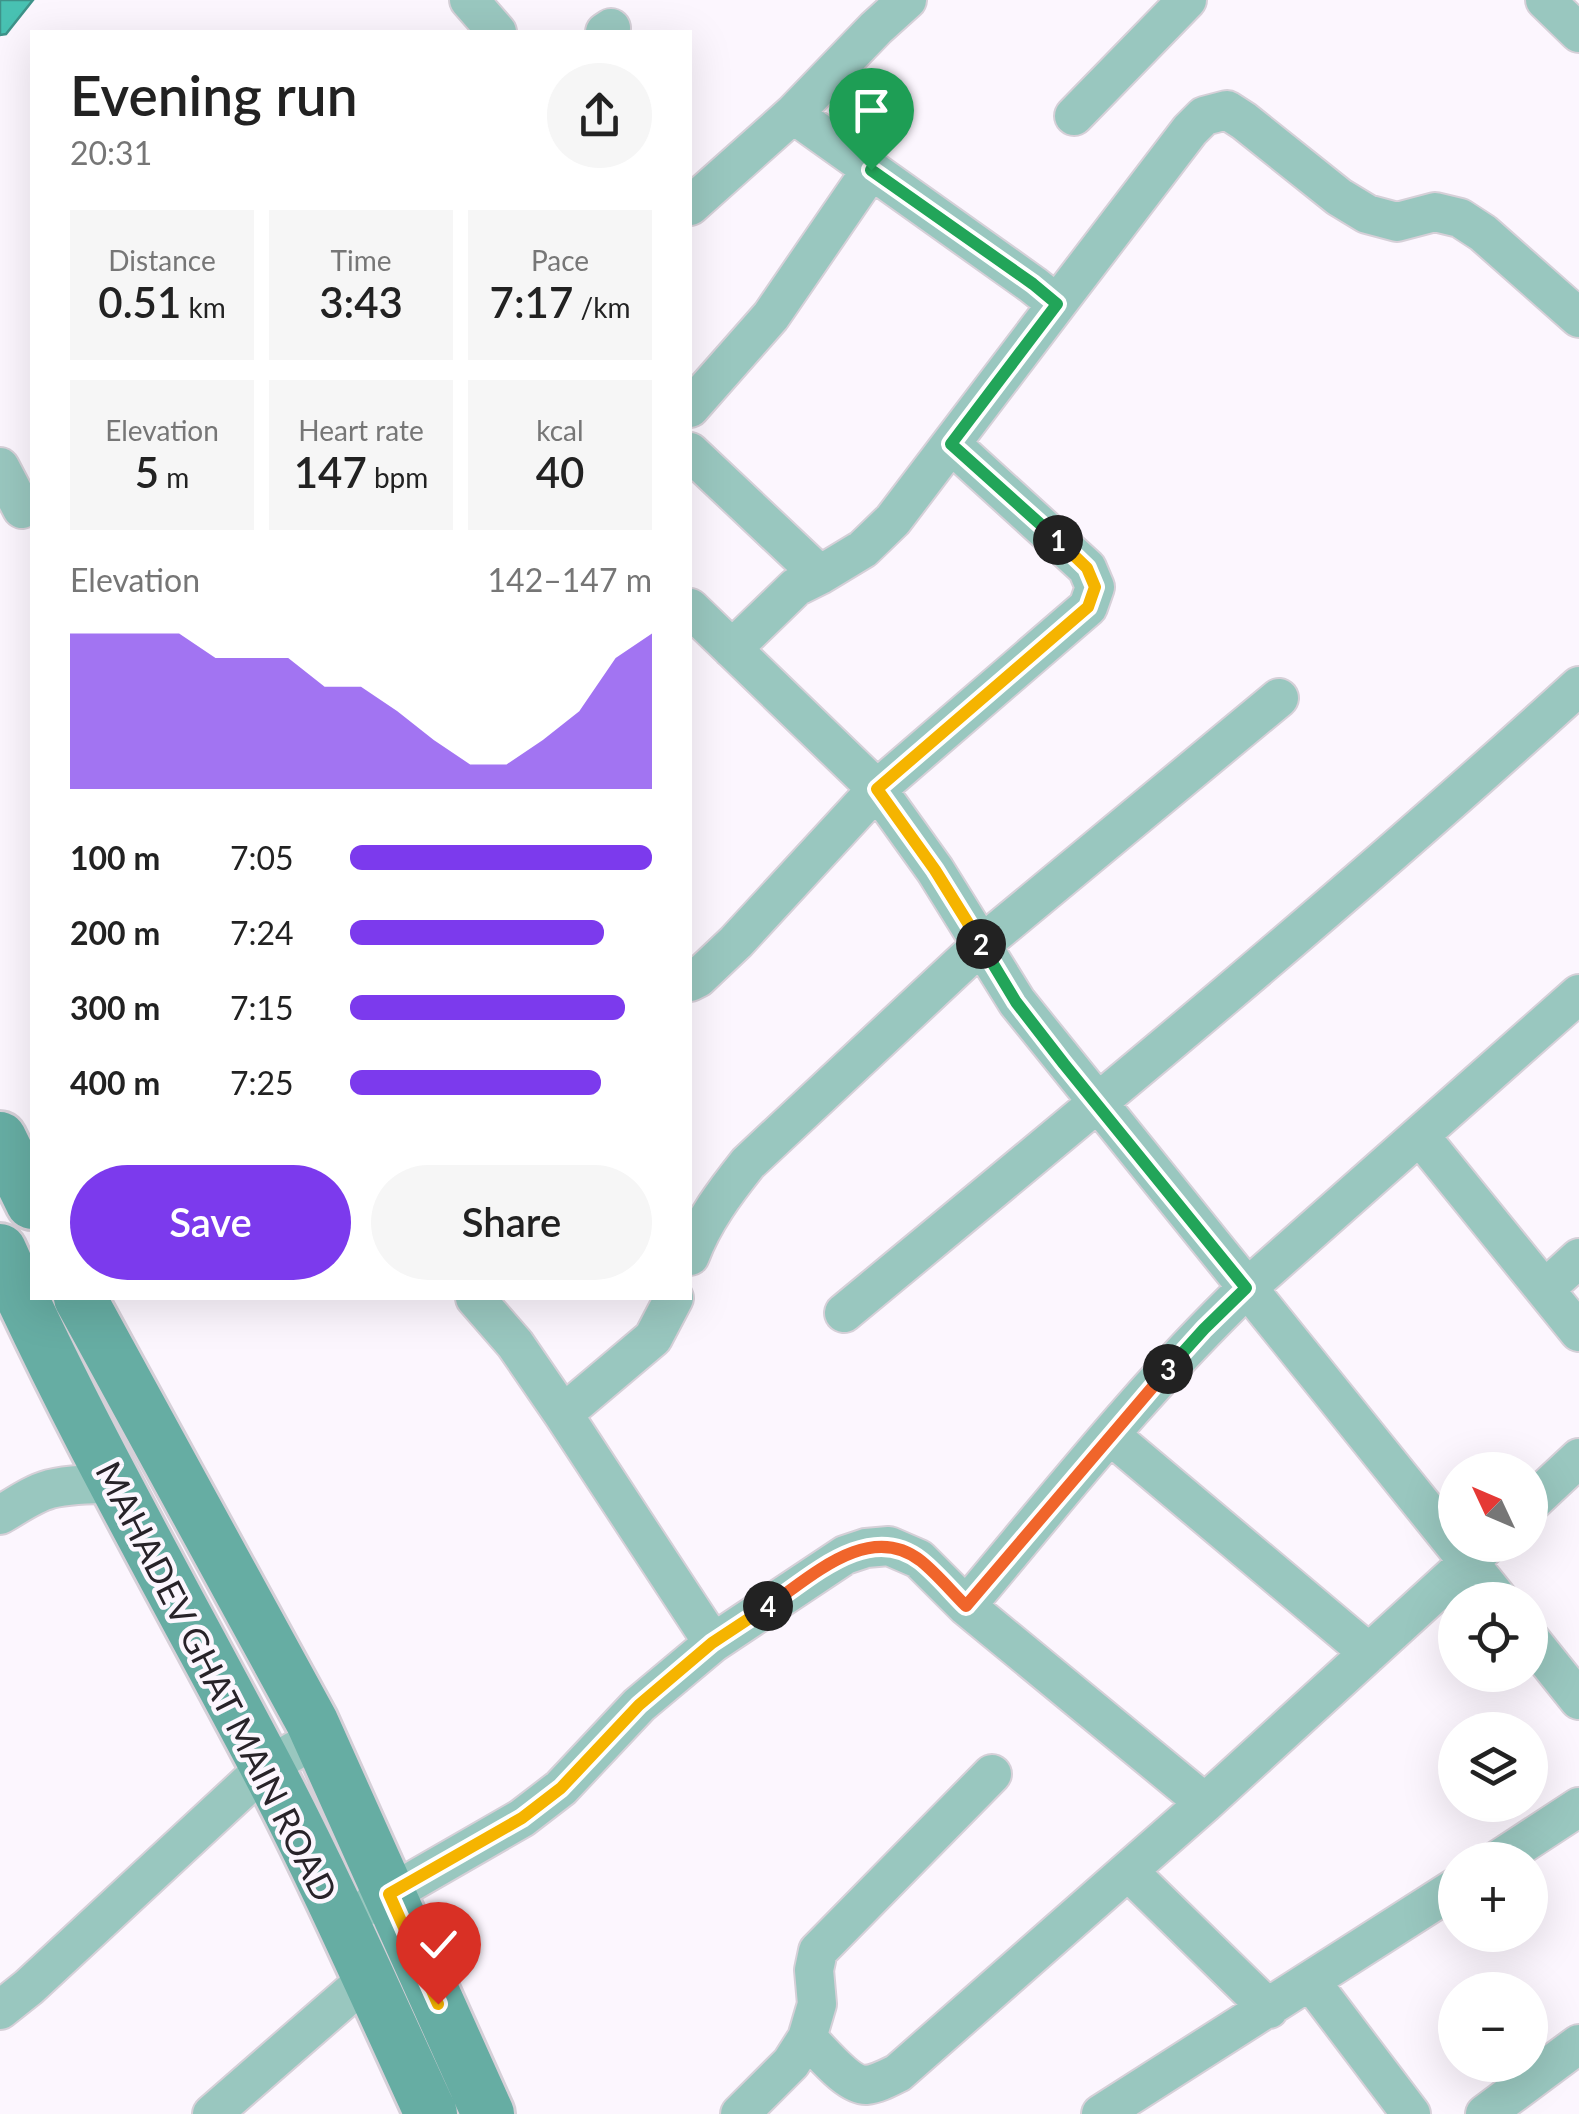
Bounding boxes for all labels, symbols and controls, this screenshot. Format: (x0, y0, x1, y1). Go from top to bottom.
text: Evening run (70, 62, 358, 128)
button: share (547, 63, 652, 168)
pin (829, 68, 914, 171)
icon: arrive (844, 83, 899, 138)
text: 20:31 (70, 133, 152, 172)
text: Distance (108, 243, 216, 277)
text: Time (331, 243, 391, 277)
text: Pace (531, 243, 589, 277)
text: 0.51 (98, 277, 181, 327)
text: 3:43 (319, 277, 403, 327)
text: 7:17 (490, 277, 573, 327)
text: km (181, 290, 226, 324)
text: /km (573, 290, 630, 324)
text: Elevation (105, 413, 219, 447)
text: Heart rate (298, 413, 424, 447)
text: kcal (536, 413, 584, 447)
text: 5 (135, 447, 159, 497)
text: 147 (294, 447, 367, 497)
text: 40 (536, 447, 584, 497)
text: m (159, 460, 189, 494)
text: bpm (367, 460, 428, 494)
pin: 1 (1033, 515, 1083, 565)
text: 1 (1050, 523, 1066, 557)
text: Elevation (70, 560, 200, 599)
text: 142–147 m (488, 560, 652, 599)
text: 100 m (70, 838, 160, 877)
text: 7:05 (230, 838, 294, 877)
text: 200 m (70, 913, 160, 952)
text: 7:24 (230, 913, 294, 952)
pin: 2 (956, 919, 1006, 969)
text: 2 (973, 927, 989, 961)
text: 300 m (70, 988, 160, 1027)
text: 7:15 (230, 988, 294, 1027)
text: 400 m (70, 1063, 160, 1102)
text: 7:25 (230, 1063, 294, 1102)
button: Save (70, 1165, 351, 1280)
button: Share (371, 1165, 652, 1280)
pin: 3 (1143, 1344, 1193, 1394)
text: 3 (1160, 1352, 1176, 1386)
north arrow (1438, 1452, 1548, 1562)
map controls (1438, 1452, 1548, 2082)
street label: MAHADEV GHAT MAIN ROAD (88, 1454, 347, 1908)
pin: 4 (743, 1581, 793, 1631)
button: locate (1438, 1582, 1548, 1692)
text: 4 (760, 1589, 776, 1623)
button: layers (1438, 1712, 1548, 1822)
button: + (1438, 1842, 1548, 1952)
pin (396, 1902, 481, 2005)
icon: check (411, 1917, 466, 1972)
button: − (1438, 1972, 1548, 2082)

